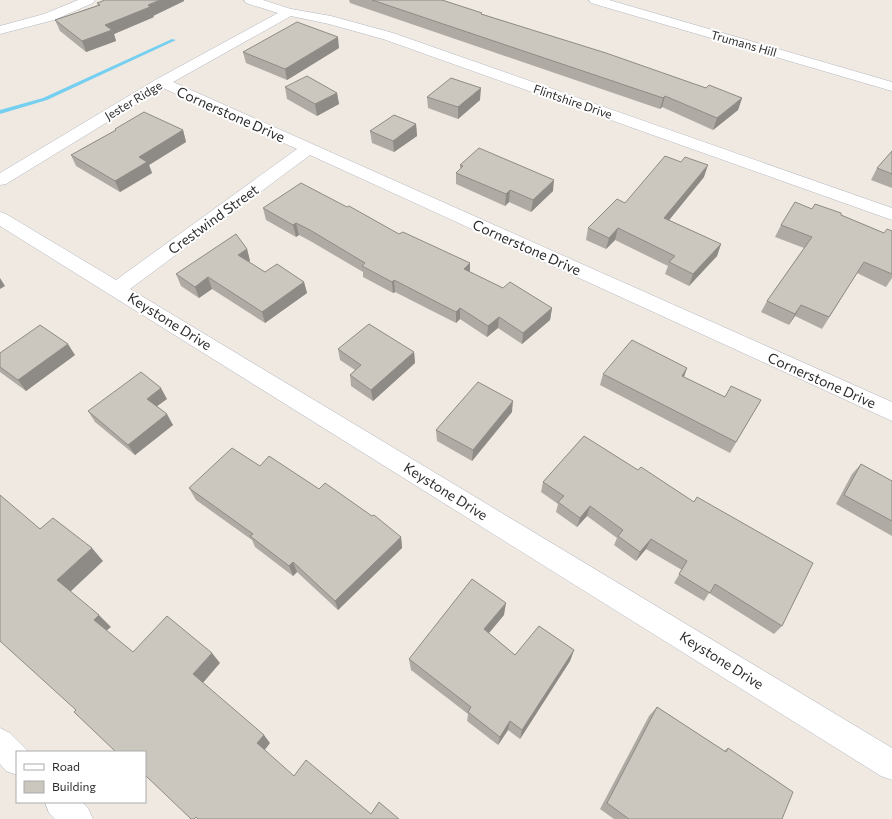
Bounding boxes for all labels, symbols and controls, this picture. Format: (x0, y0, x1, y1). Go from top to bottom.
street label: Trumans Hill (710, 27, 778, 59)
street label: Jester Ridge (102, 77, 165, 123)
street label: Flintshire Drive (532, 81, 614, 121)
street label: Cornerstone Drive (174, 83, 288, 145)
street label: Crestwind Street (164, 180, 262, 257)
street label: Cornerstone Drive (470, 216, 584, 278)
street label: Keystone Drive (125, 288, 215, 354)
street label: Cornerstone Drive (765, 349, 879, 411)
street label: Keystone Drive (401, 458, 491, 524)
street label: Keystone Drive (677, 627, 767, 693)
legend (16, 751, 146, 803)
text: Road (52, 759, 80, 773)
text: Building (52, 779, 96, 793)

